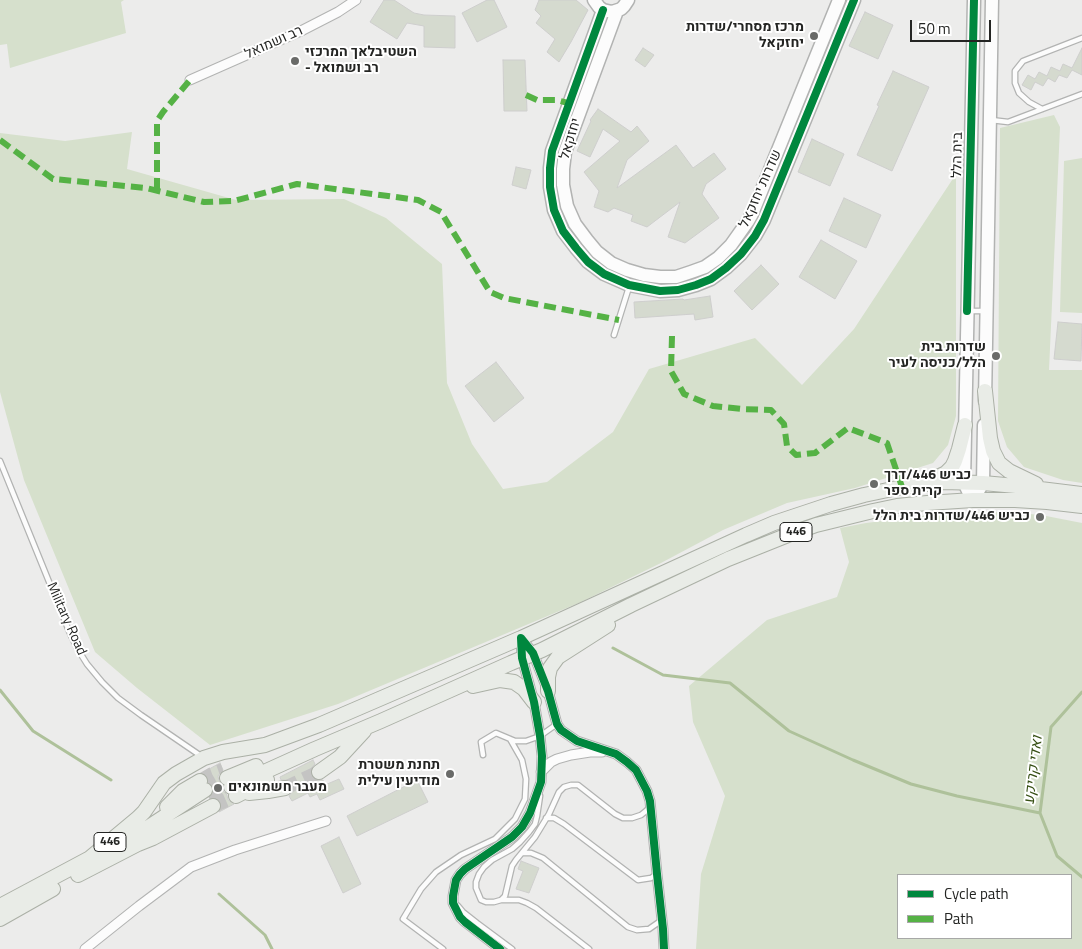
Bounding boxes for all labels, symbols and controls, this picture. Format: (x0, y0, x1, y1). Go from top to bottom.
scale bar (912, 10, 993, 42)
text: 50 m (918, 17, 951, 40)
place label: מרכז מסחרי/שדרות יחזקאל (686, 20, 804, 52)
street label: רב ושמואל (242, 23, 306, 63)
marker: מרכז מסחרי/שדרות יחזקאל (808, 30, 820, 42)
place label: השטיבלאך המרכזי - רב ושמואל (305, 45, 417, 78)
marker: השטיבלאך המרכזי - רב ושמואל (289, 55, 301, 67)
street label: יחזקאל (557, 116, 585, 162)
street label: בית הלל (949, 132, 967, 178)
street label: שדרות יחזקאל (736, 147, 786, 231)
place label: שדרות בית הלל/כניסה לעיר (889, 340, 986, 372)
marker: שדרות בית הלל/כניסה לעיר (990, 350, 1002, 362)
place label: כביש 446/דרך קרית ספר (884, 468, 971, 501)
marker: כביש 446/דרך קרית ספר (868, 478, 880, 490)
place label: כביש 446/שדרות בית הלל (873, 509, 1030, 525)
marker: כביש 446/שדרות בית הלל (1034, 511, 1046, 523)
road number: 446 (780, 522, 812, 542)
street label: Military Road (42, 580, 90, 658)
water label: ואדי קריקע (1021, 735, 1047, 805)
place label: תחנת משטרת מודיעין עילית (358, 758, 440, 790)
marker: תחנת משטרת מודיעין עילית (444, 768, 456, 780)
place label: מעבר חשמונאים (228, 780, 327, 796)
marker: מעבר חשמונאים (212, 782, 224, 794)
road number: 446 (94, 832, 126, 852)
legend (897, 874, 1072, 939)
text: Cycle path (944, 882, 1009, 905)
text: Path (944, 907, 974, 930)

